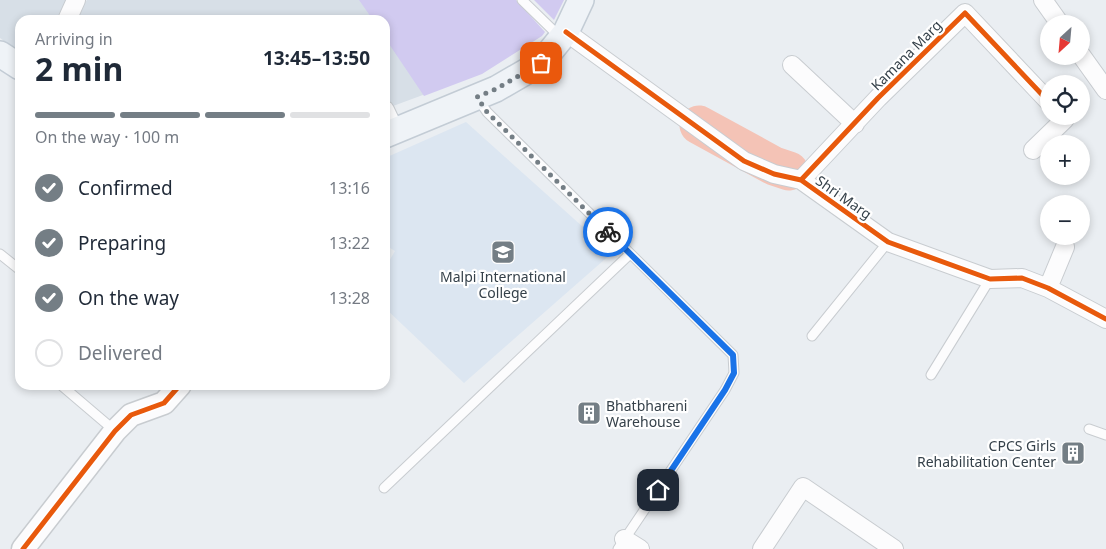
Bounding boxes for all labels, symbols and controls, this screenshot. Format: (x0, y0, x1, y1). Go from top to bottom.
north arrow (1040, 15, 1090, 65)
map controls (1040, 15, 1090, 245)
street label: Kamana Marg (867, 16, 945, 94)
text: Arriving in (35, 28, 113, 50)
pin (520, 42, 562, 84)
text: 13:45–13:50 (263, 45, 370, 71)
text: 2 min (35, 47, 123, 90)
icon: bag (527, 49, 555, 77)
button: locate (1040, 75, 1090, 125)
text: On the way · 100 m (35, 126, 179, 148)
button: + (1040, 135, 1090, 185)
street label: Shri Marg (812, 171, 876, 223)
icon: check (35, 174, 63, 202)
text: Confirmed (78, 175, 173, 201)
text: 13:16 (329, 177, 370, 199)
button: − (1040, 195, 1090, 245)
courier (583, 207, 633, 257)
icon: bike (594, 218, 622, 246)
icon: check (35, 229, 63, 257)
text: Preparing (78, 230, 166, 256)
text: 13:22 (329, 232, 370, 254)
school or university icon: Malpi International College (490, 239, 516, 265)
place label: Malpi International College (440, 267, 566, 302)
icon: check (35, 284, 63, 312)
text: On the way (78, 285, 179, 311)
text: 13:28 (329, 287, 370, 309)
text: Delivered (78, 340, 163, 366)
place label: Bhatbhareni Warehouse (606, 396, 687, 431)
building icon: Bhatbhareni Warehouse (576, 400, 602, 426)
place label: CPCS Girls Rehabilitation Center (917, 436, 1056, 471)
building icon: CPCS Girls Rehabilitation Center (1060, 440, 1086, 466)
pin (637, 469, 679, 511)
icon: home (644, 476, 672, 504)

